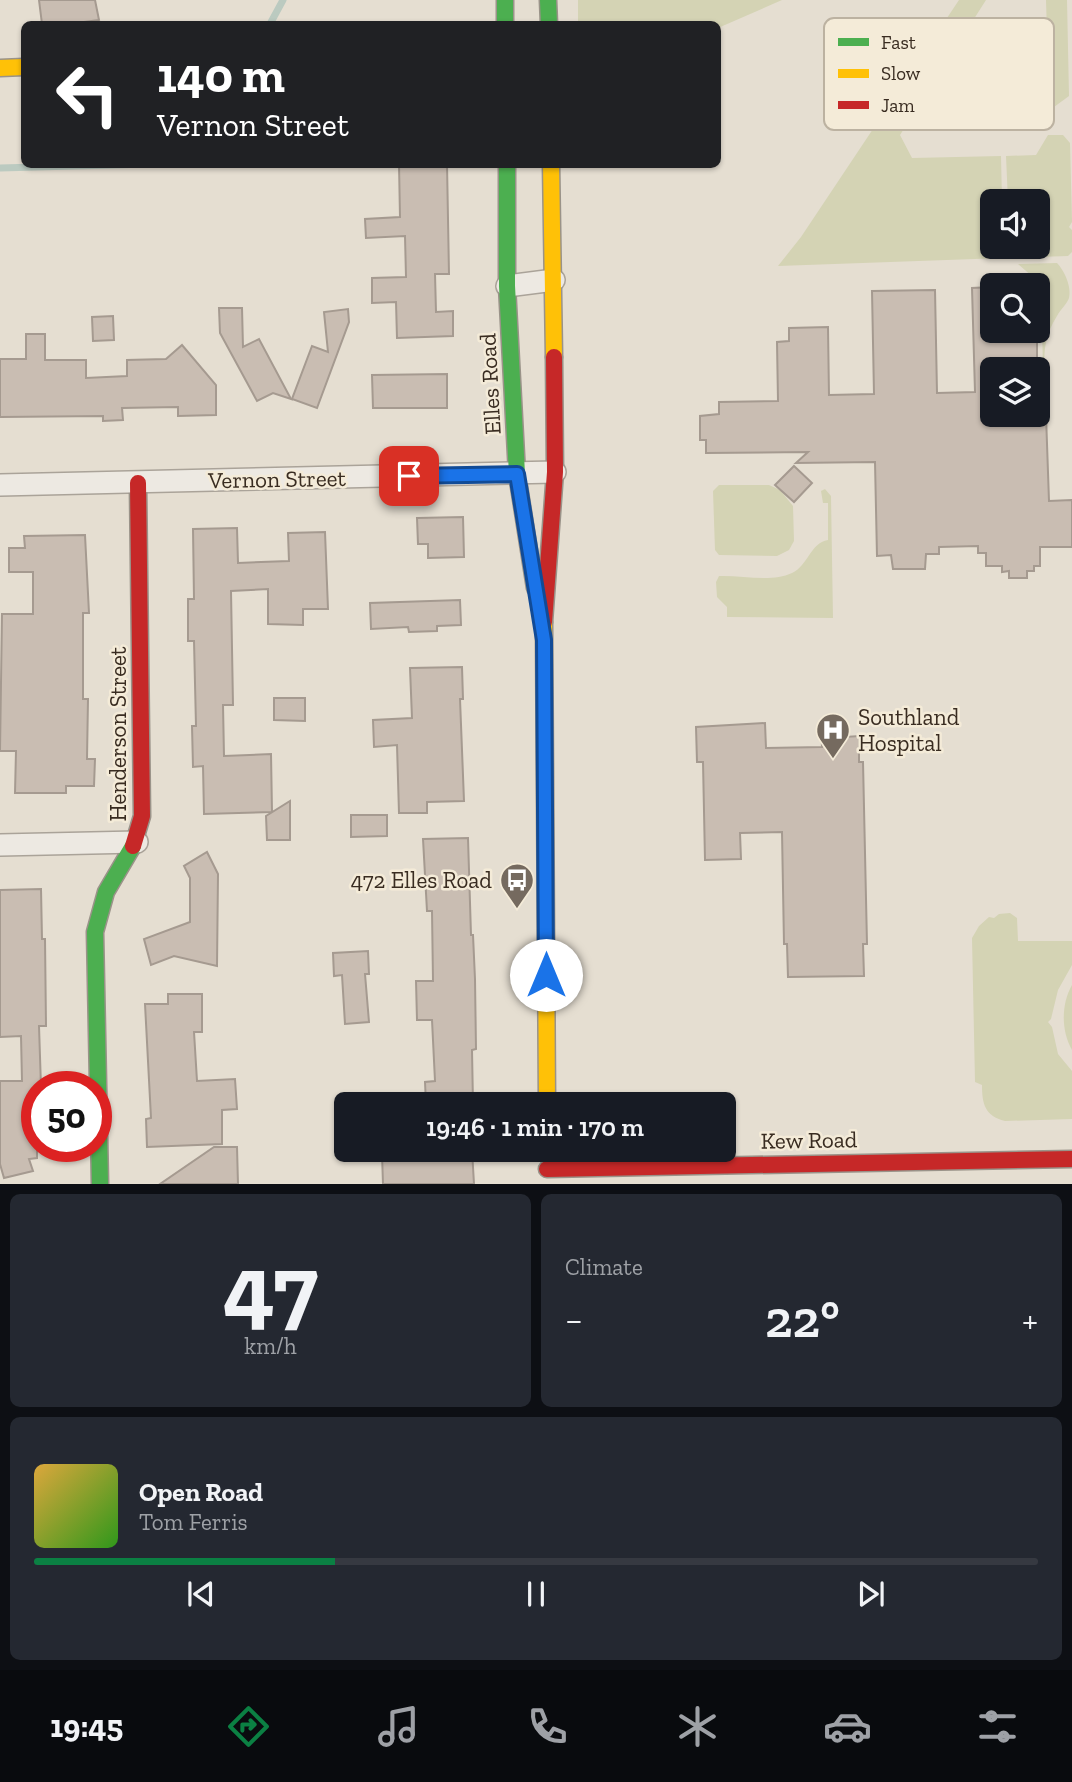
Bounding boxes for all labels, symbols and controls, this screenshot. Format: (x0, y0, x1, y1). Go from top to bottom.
legend (824, 18, 1054, 130)
text: Fast (881, 31, 916, 54)
text: 140 m (157, 46, 285, 105)
icon: left (42, 49, 133, 140)
text: Slow (881, 62, 921, 85)
text: Jam (881, 94, 915, 117)
text: Vernon Street (157, 106, 349, 144)
map controls (980, 189, 1050, 427)
button: sound (980, 189, 1050, 259)
button: search (980, 273, 1050, 343)
street label: Elles Road (473, 332, 507, 435)
button: layers (980, 357, 1050, 427)
pin (379, 446, 439, 506)
icon: arrive (390, 457, 428, 495)
street label: Vernon Street (207, 464, 347, 494)
street label: Henderson Street (104, 646, 132, 821)
place label: Southland Hospital (858, 703, 960, 757)
hospital icon: Southland Hospital (814, 711, 852, 760)
bus stop icon: 472 Elles Road (498, 861, 536, 910)
place label: 472 Elles Road (351, 866, 492, 894)
position arrow (509, 938, 583, 1012)
speed limit sign: 50 (21, 1071, 112, 1162)
text: 19:46 · 1 min · 170 m (426, 1111, 644, 1143)
street label: Kew Road (760, 1125, 858, 1155)
text: 47 (223, 1232, 318, 1341)
text: Climate (565, 1253, 643, 1281)
text: 22° (765, 1288, 840, 1350)
text: − (565, 1297, 583, 1343)
text: + (1022, 1297, 1038, 1343)
text: km/h (244, 1332, 297, 1360)
text: Open Road (139, 1476, 263, 1508)
text: Tom Ferris (139, 1508, 248, 1536)
icon: previous (182, 1575, 220, 1613)
icon: pause (517, 1575, 555, 1613)
icon: next (852, 1575, 890, 1613)
icon: directions (224, 1702, 273, 1751)
icon: music (374, 1702, 423, 1751)
icon: phone (523, 1702, 572, 1751)
icon: climate (673, 1702, 722, 1751)
icon: car (823, 1702, 872, 1751)
icon: filters (973, 1702, 1022, 1751)
text: 19:45 (50, 1707, 123, 1745)

